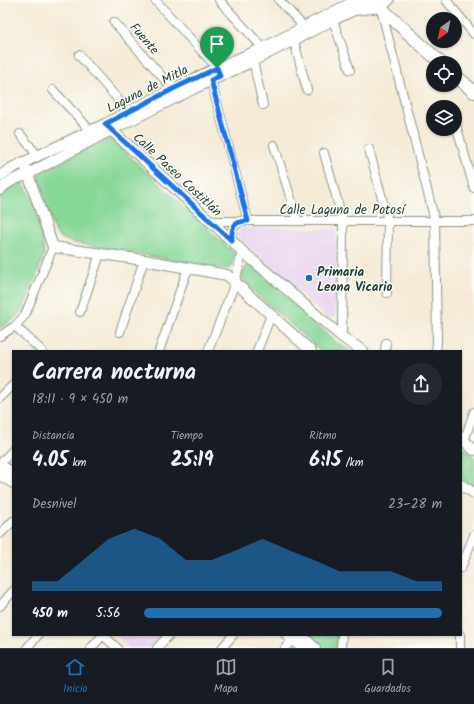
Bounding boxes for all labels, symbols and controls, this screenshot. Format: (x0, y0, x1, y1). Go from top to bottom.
north arrow (426, 12, 462, 48)
map controls (426, 12, 462, 136)
street label: Fuente (124, 18, 164, 60)
pin (200, 27, 234, 68)
icon: arrive (206, 33, 228, 55)
button: locate (426, 56, 462, 92)
street label: Laguna de Mitla (103, 60, 192, 119)
button: layers (426, 100, 462, 136)
street label: Calle Paseo Costitlán (128, 128, 226, 222)
street label: Calle Laguna de Potosí (279, 200, 407, 221)
place label: Primaria Leona Vicario (317, 262, 393, 298)
marker: Primaria Leona Vicario (304, 273, 314, 283)
text: Carrera nocturna (32, 356, 196, 391)
button: share (400, 363, 442, 405)
text: 18:11 · 9 × 450 m (32, 389, 128, 410)
text: Distancia (32, 427, 74, 445)
text: Tiempo (171, 427, 203, 445)
text: Ritmo (309, 427, 336, 445)
text: 4.05 (32, 445, 68, 477)
text: 25:19 (171, 445, 214, 477)
text: 6:15 (309, 445, 341, 477)
text: km (68, 454, 86, 472)
text: /km (341, 454, 363, 472)
text: Desnivel (32, 494, 76, 515)
text: 23–28 m (388, 494, 442, 515)
text: 450 m (32, 603, 68, 624)
text: 5:56 (96, 603, 120, 624)
tab: Inicio (63, 656, 88, 698)
tab: Mapa (214, 656, 238, 698)
tab: Guardados (364, 656, 411, 698)

